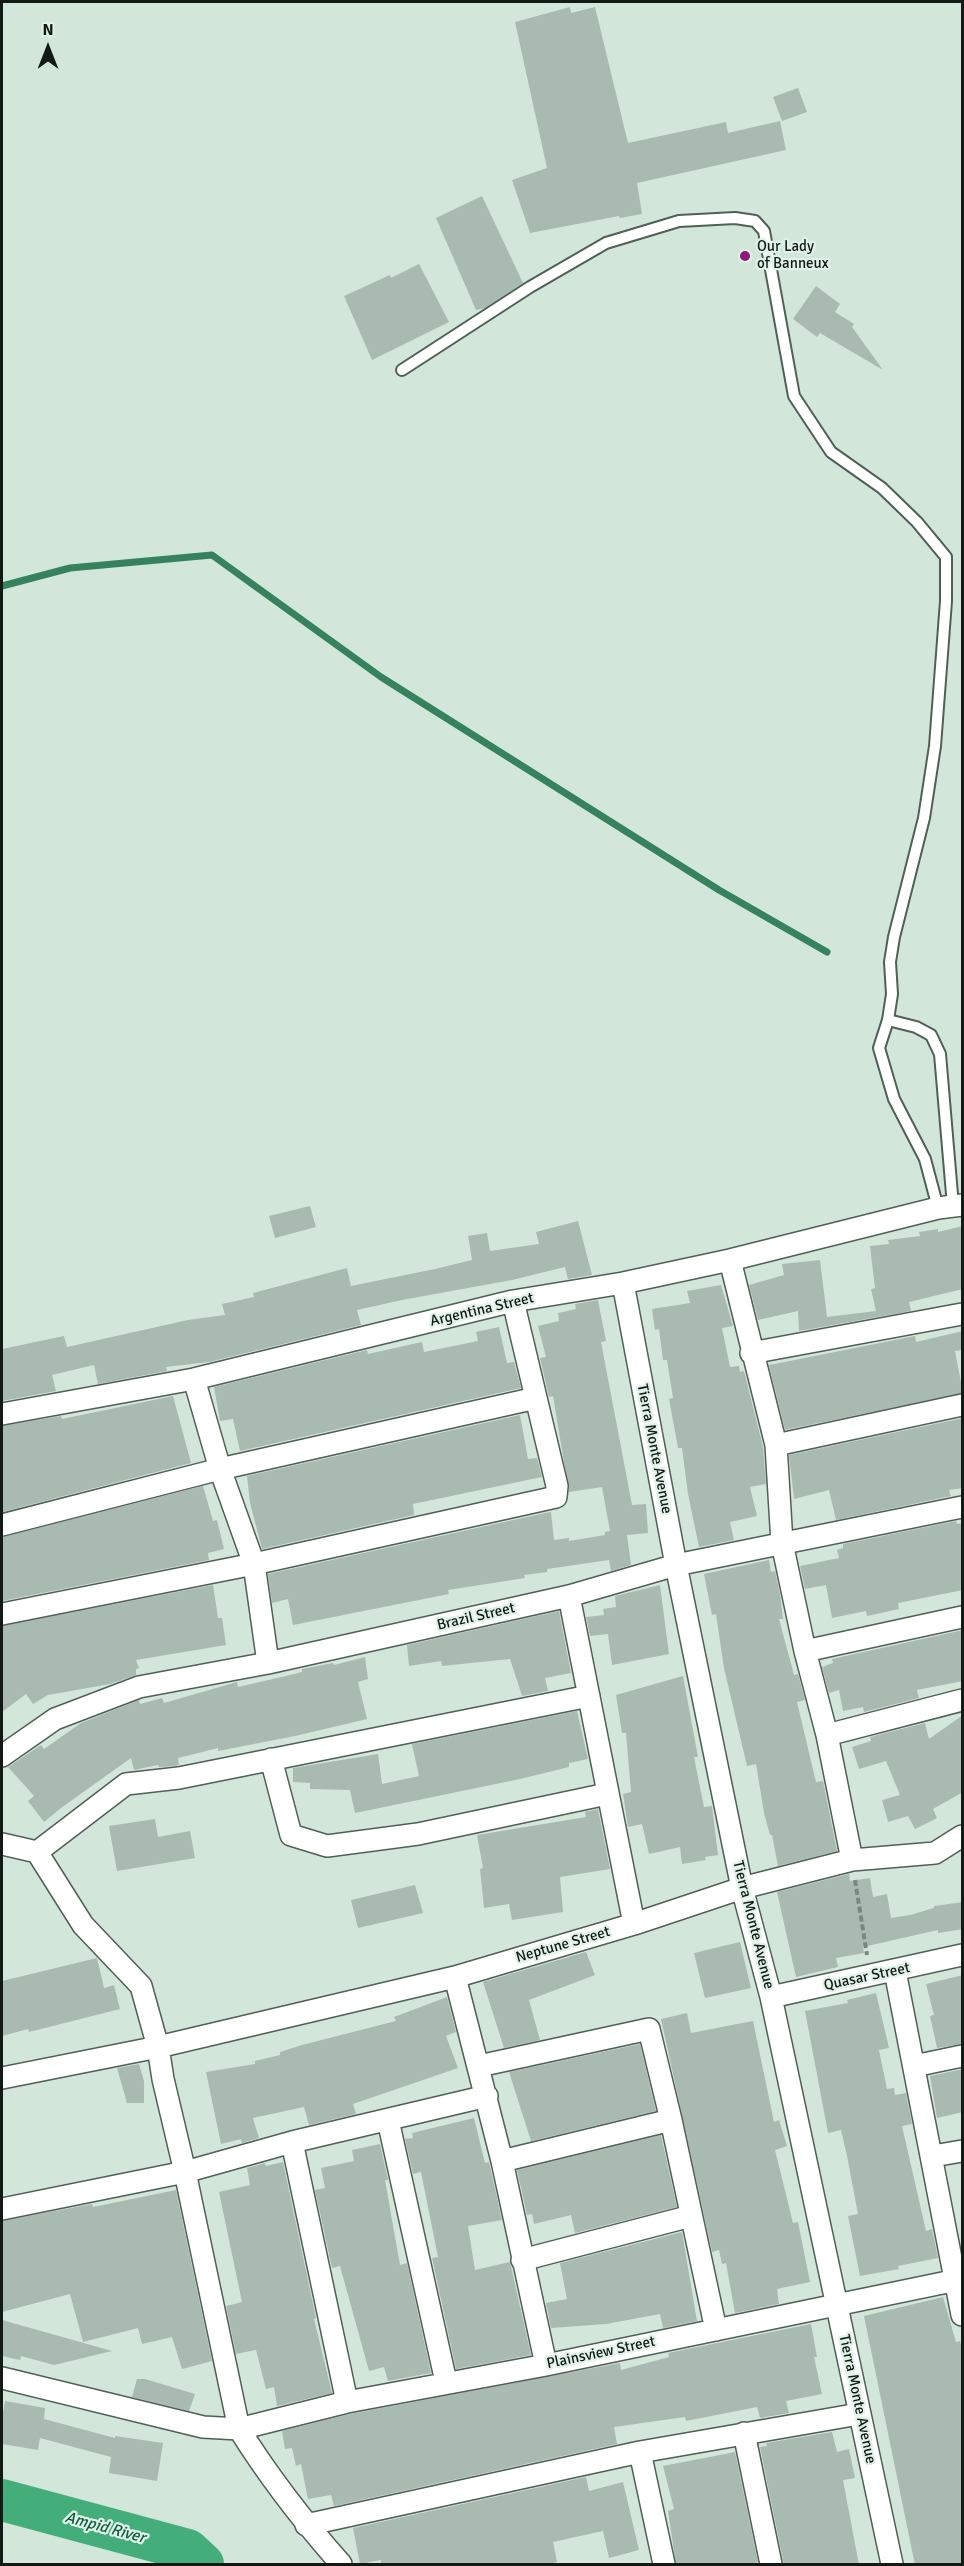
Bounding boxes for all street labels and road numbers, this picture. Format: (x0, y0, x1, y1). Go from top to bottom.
street label: Argentina Street (428, 1289, 536, 1331)
street label: Tierra Monte Avenue (633, 1383, 675, 1515)
street label: Brazil Street (435, 1599, 517, 1635)
street label: Tierra Monte Avenue (728, 1859, 778, 1991)
street label: Neptune Street (514, 1923, 612, 1967)
street label: Quasar Street (822, 1959, 912, 1995)
street label: Plainsview Street (545, 2333, 657, 2373)
street label: Tierra Monte Avenue (835, 2333, 879, 2465)

